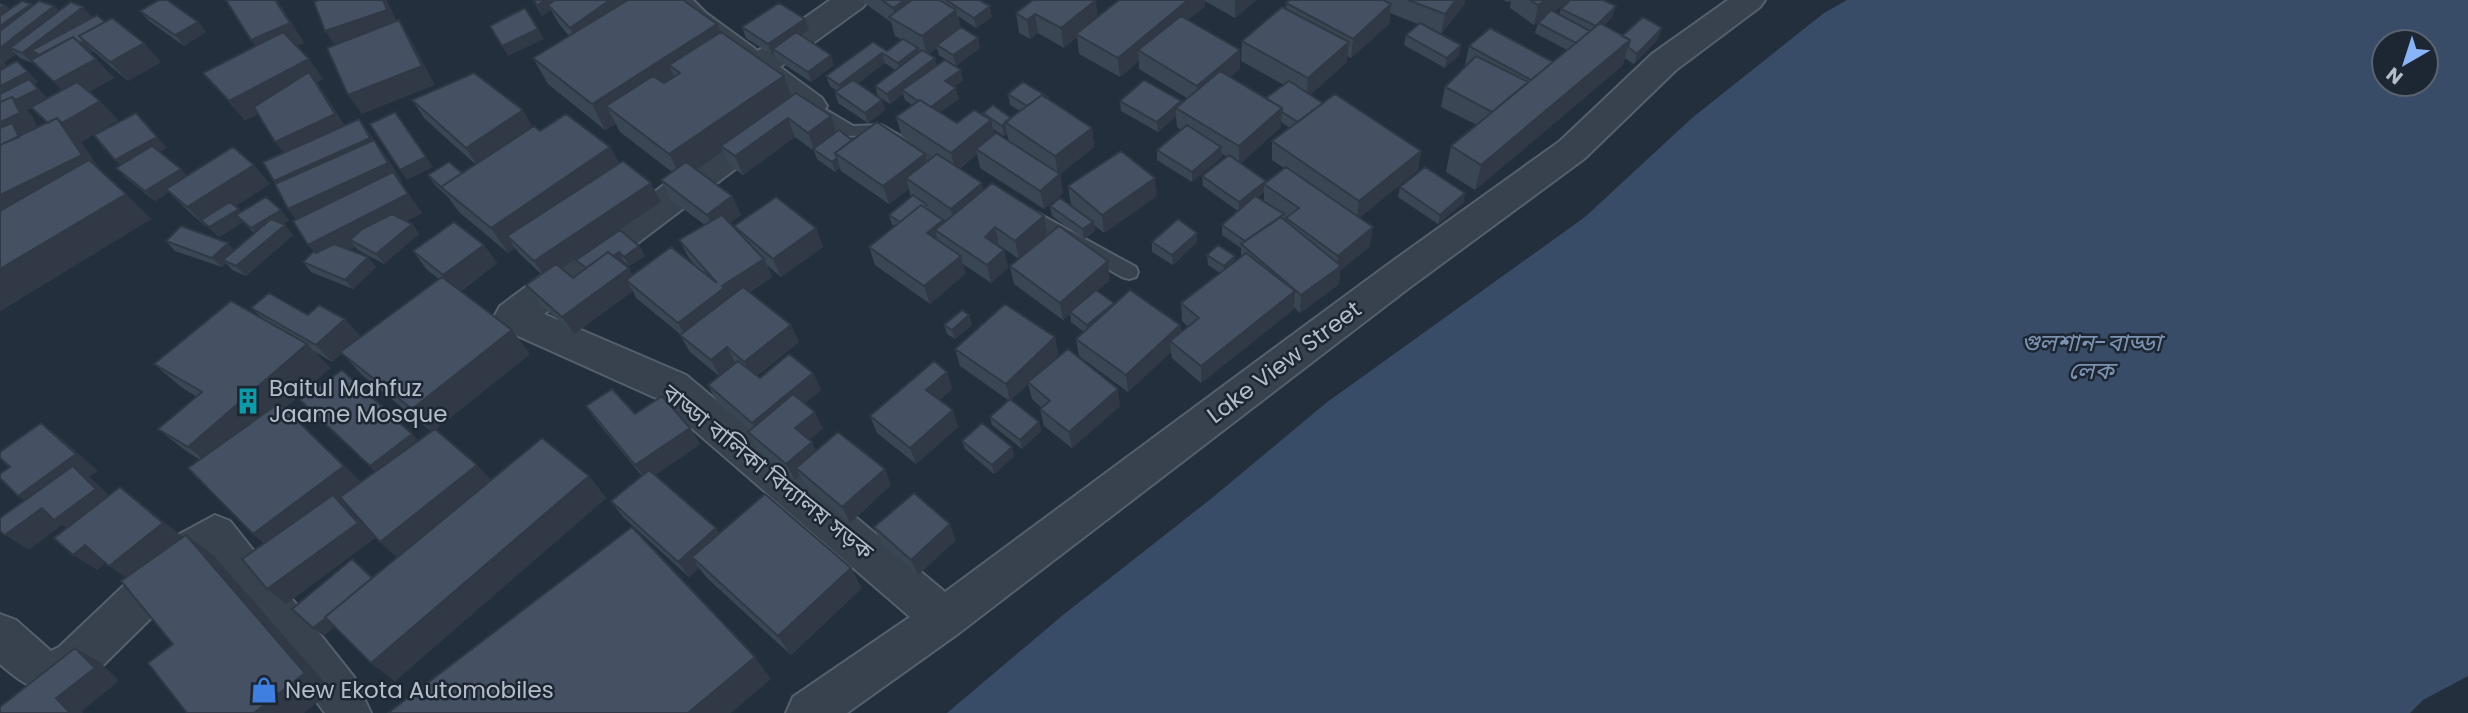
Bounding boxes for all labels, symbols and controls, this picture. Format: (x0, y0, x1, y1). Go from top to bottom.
north arrow (2370, 28, 2440, 98)
text: N (2381, 61, 2409, 91)
street label: Lake View Street (1200, 293, 1368, 431)
water label: গুলশান-বাড্ডা লেক (2021, 326, 2166, 387)
place label: Baitul Mahfuz Jaame Mosque (269, 372, 447, 430)
street label: বাড্ডা বালিকা বিদ্যালয় সড়ক (655, 376, 881, 567)
building icon: Baitul Mahfuz Jaame Mosque (233, 386, 263, 416)
place label: New Ekota Automobiles (285, 674, 554, 706)
shop icon: New Ekota Automobiles (249, 675, 279, 705)

